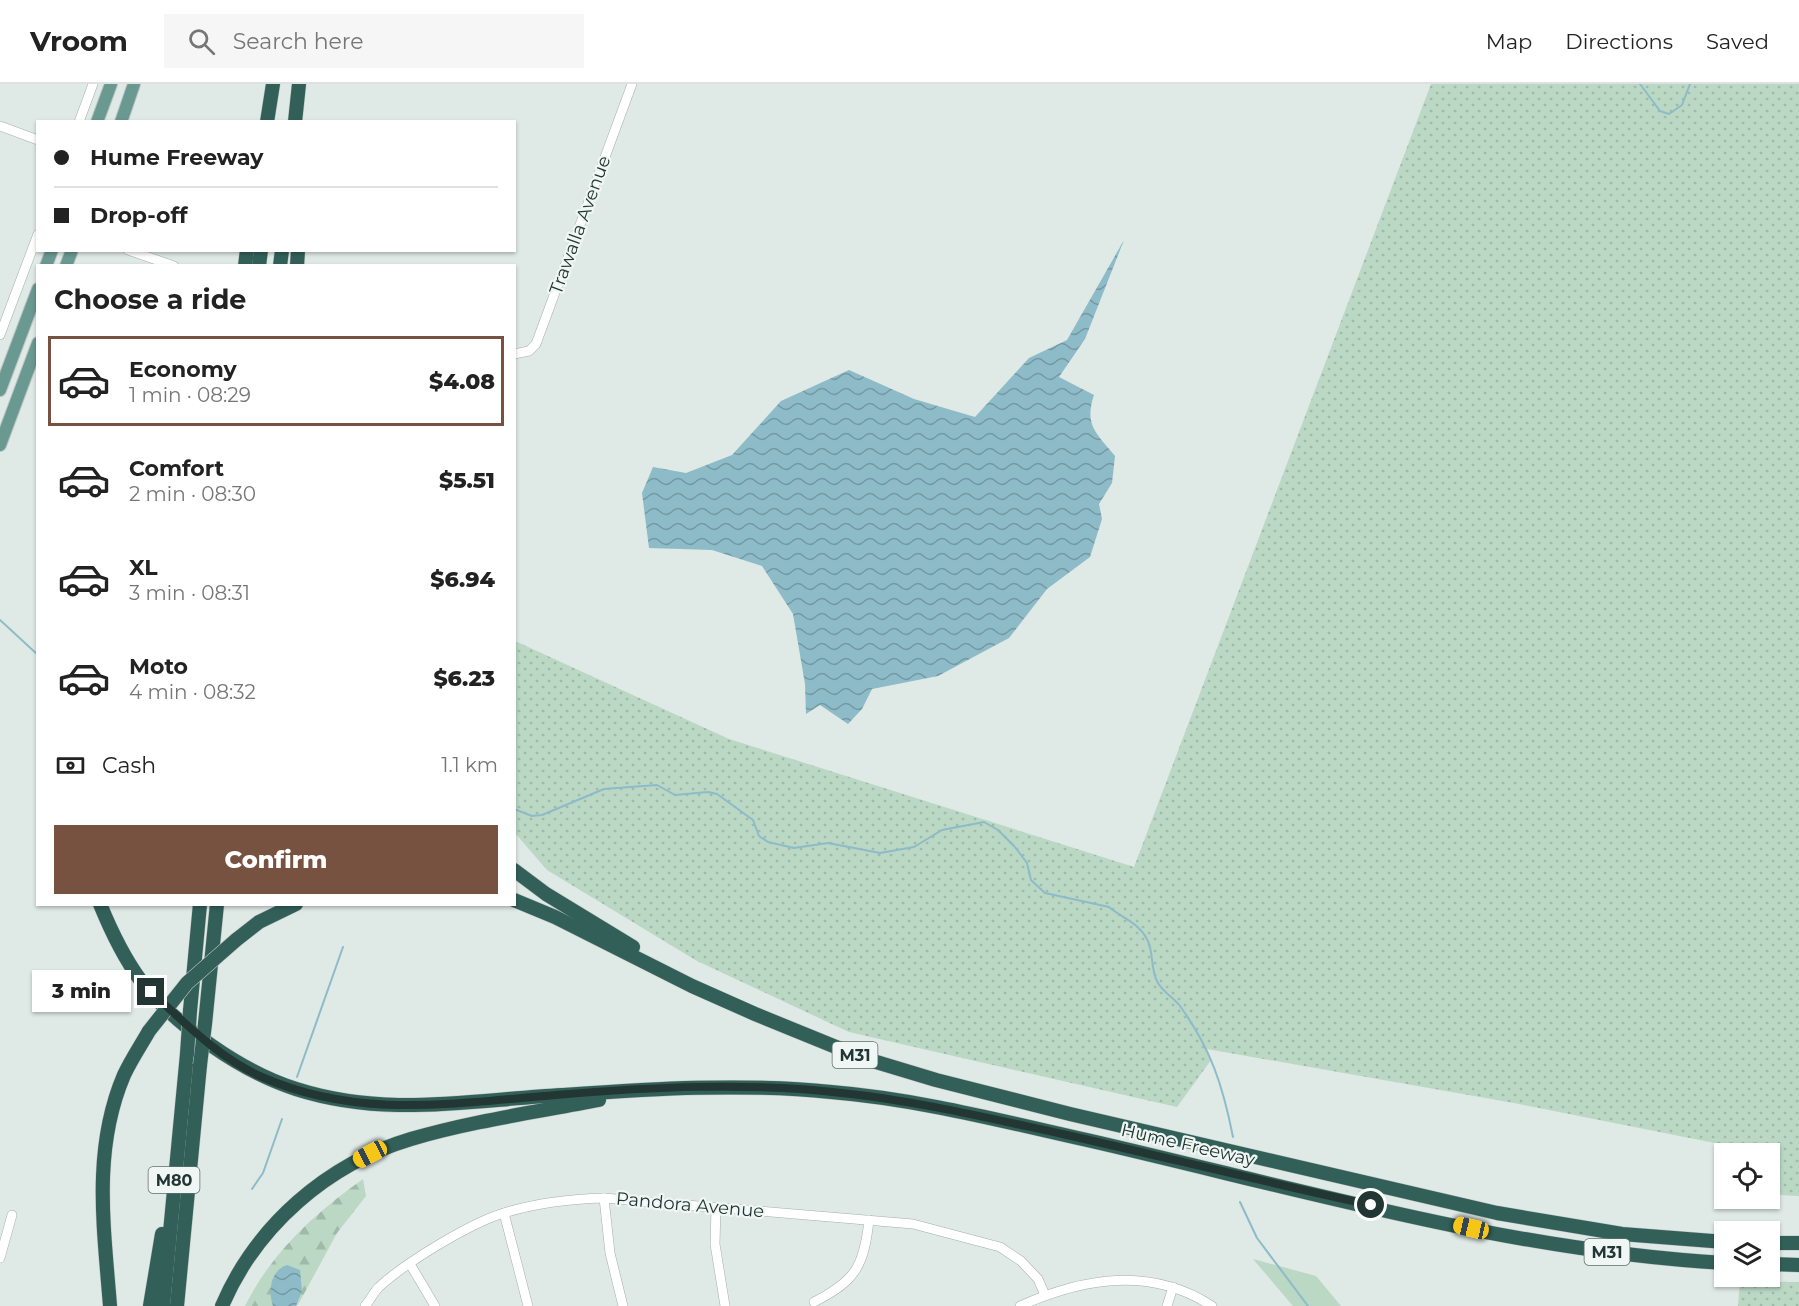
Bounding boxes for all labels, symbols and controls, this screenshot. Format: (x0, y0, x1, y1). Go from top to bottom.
search box (164, 14, 584, 68)
text: Vroom (30, 24, 128, 58)
icon: search (185, 25, 218, 58)
text: Search here (233, 28, 364, 55)
text: Map (1486, 29, 1532, 54)
text: Directions (1565, 29, 1673, 54)
text: Saved (1706, 29, 1769, 54)
text: Hume Freeway (90, 144, 264, 171)
street label: Trawalla Avenue (545, 153, 615, 297)
text: Drop-off (90, 202, 188, 229)
text: Choose a ride (54, 283, 246, 316)
icon: car (57, 354, 111, 408)
text: Economy (129, 356, 237, 383)
text: $4.08 (429, 368, 495, 395)
text: 1 min · 08:29 (129, 383, 251, 407)
icon: car (57, 453, 111, 507)
text: Comfort (129, 455, 224, 482)
text: $5.51 (439, 467, 495, 494)
text: 2 min · 08:30 (129, 482, 256, 506)
icon: car (57, 552, 111, 606)
text: XL (129, 554, 158, 581)
text: $6.94 (430, 566, 495, 593)
text: 3 min · 08:31 (129, 581, 250, 605)
icon: car (57, 651, 111, 705)
text: Moto (129, 653, 188, 680)
text: $6.23 (433, 665, 495, 692)
text: 4 min · 08:32 (129, 680, 256, 704)
icon: cash (54, 749, 87, 782)
text: Cash (102, 752, 156, 779)
text: 1.1 km (441, 753, 498, 777)
button: Confirm (54, 825, 498, 894)
callout: 3 min (31, 971, 130, 1013)
route end (137, 978, 164, 1005)
text: 3 min (52, 979, 111, 1003)
road number: M31 (832, 1042, 878, 1068)
street label: Hume Freeway (1119, 1119, 1257, 1171)
car (350, 1138, 390, 1170)
map controls (1714, 1143, 1780, 1287)
button: locate (1714, 1143, 1780, 1209)
road number: M80 (148, 1167, 200, 1193)
street label: Pandora Avenue (615, 1188, 765, 1222)
route start (1357, 1191, 1384, 1218)
car (1451, 1215, 1491, 1241)
button: layers (1714, 1221, 1780, 1287)
road number: M31 (1584, 1239, 1630, 1265)

